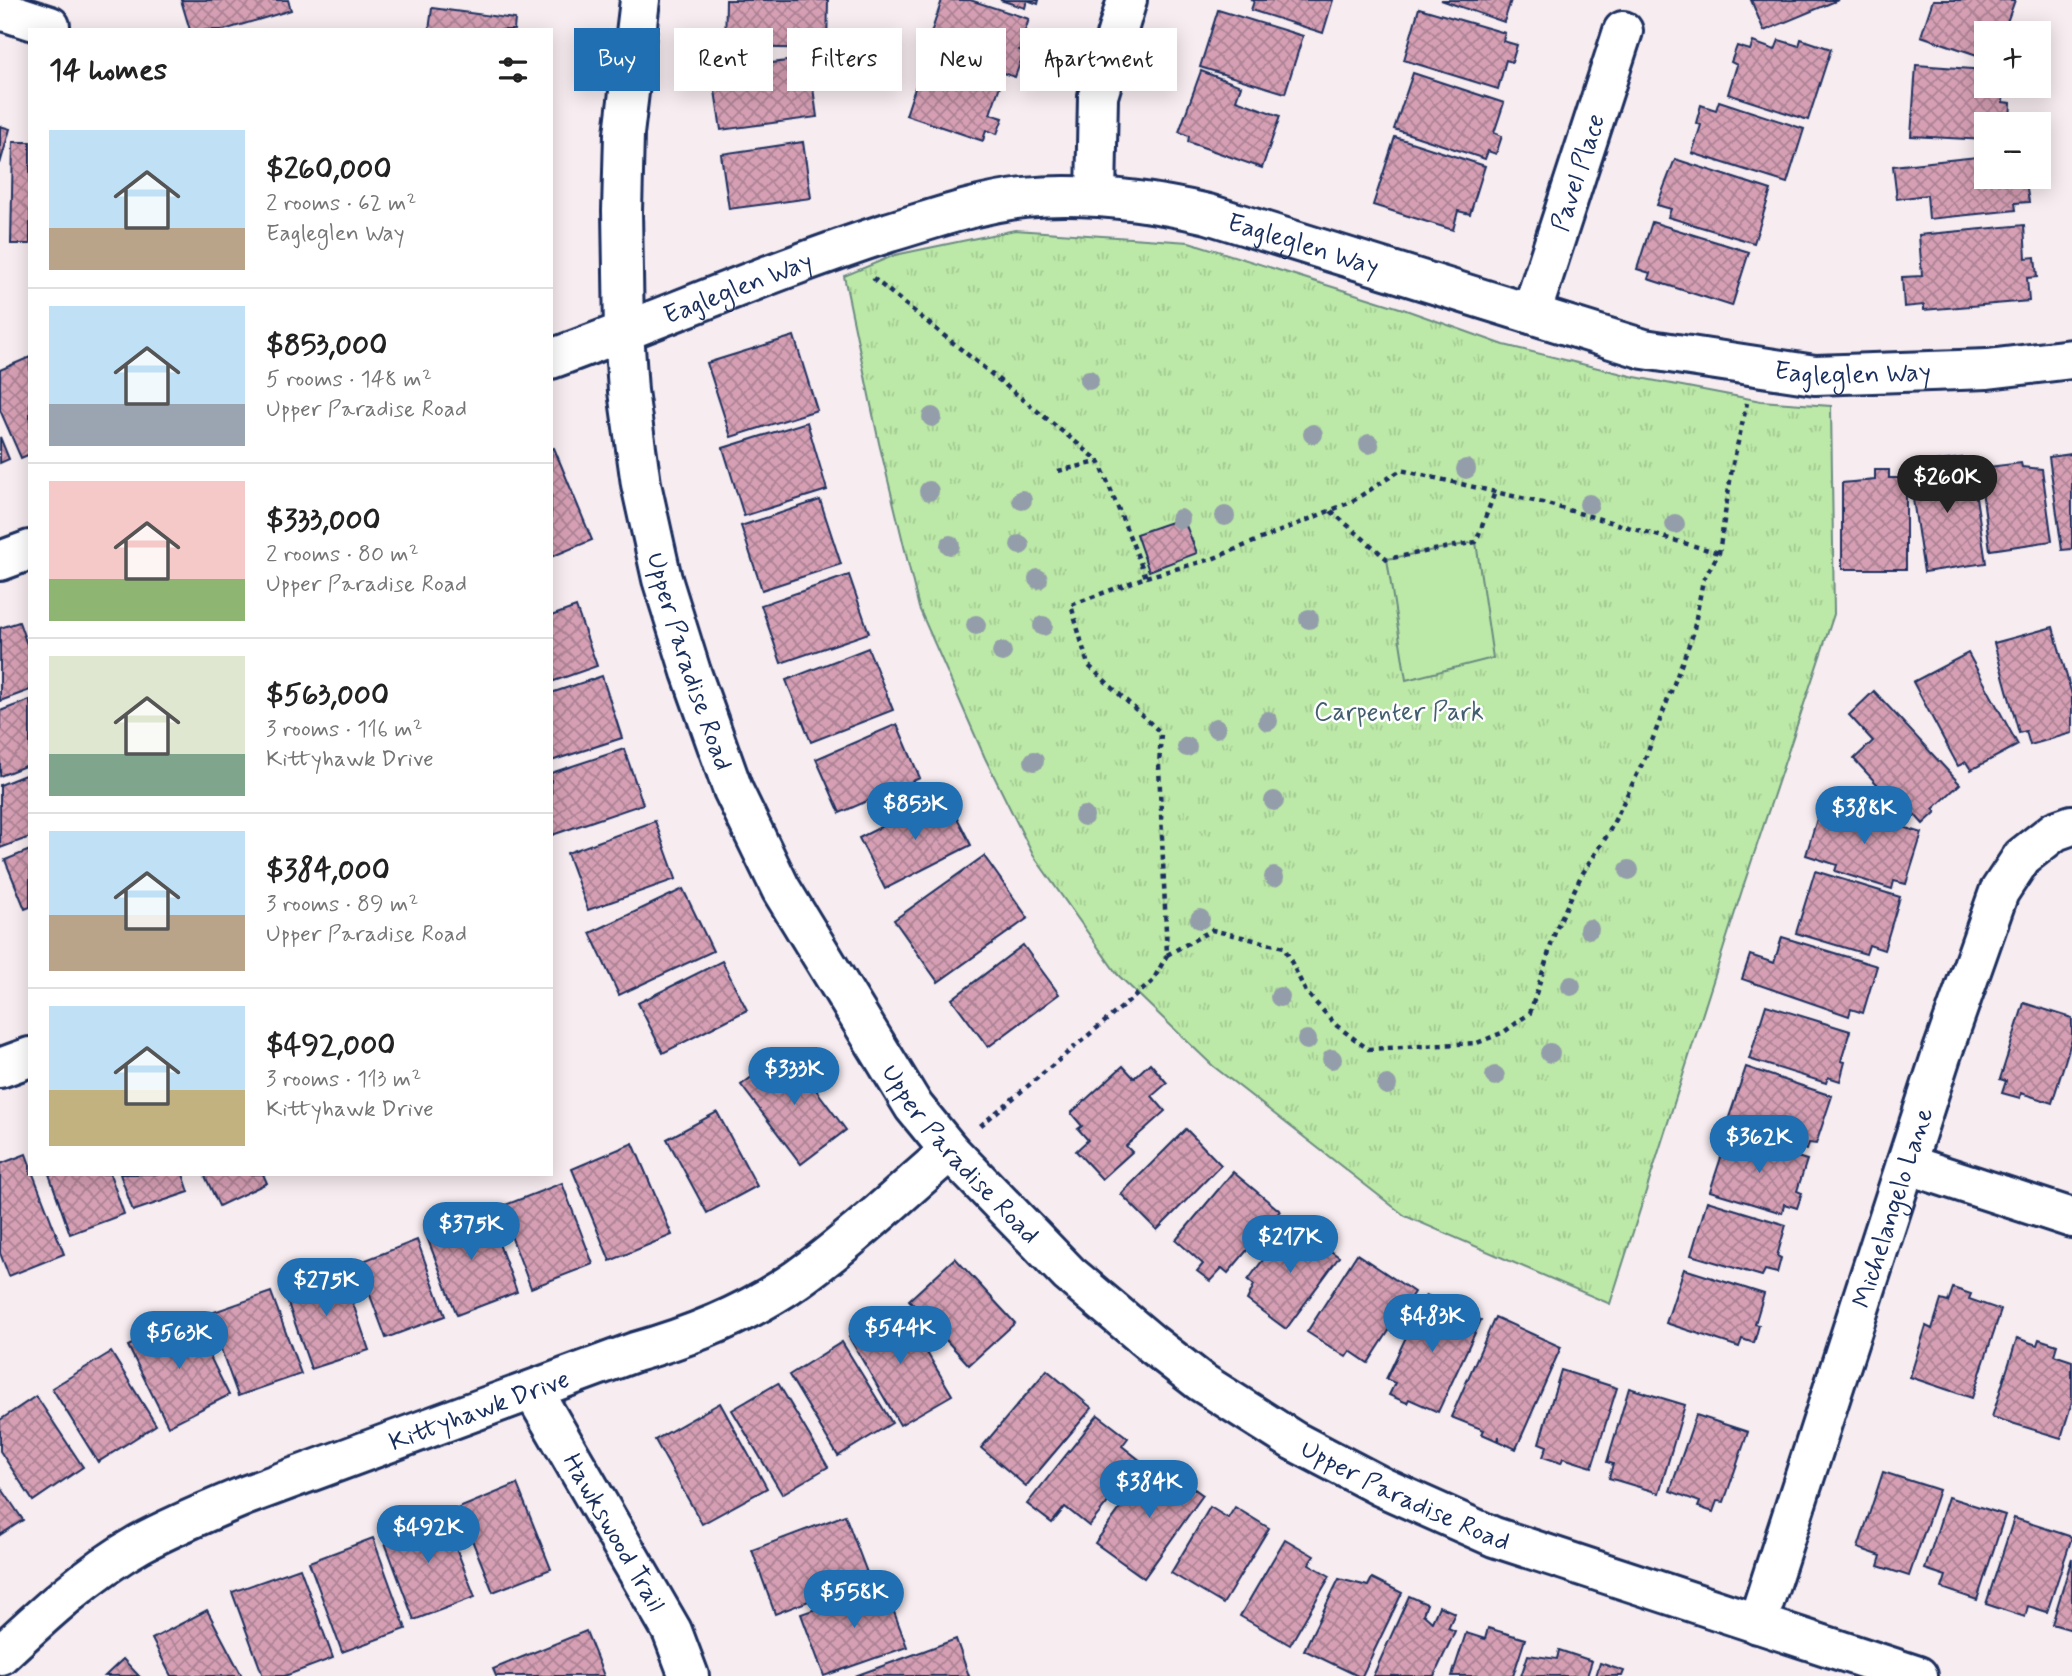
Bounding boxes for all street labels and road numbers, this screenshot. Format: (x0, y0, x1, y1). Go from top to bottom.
street label: Pavel Place (1544, 110, 1614, 236)
street label: Eagleglen Way (1223, 206, 1383, 285)
street label: Eagleglen Way (659, 245, 818, 333)
street label: Eagleglen Way (1772, 354, 1932, 395)
street label: Upper Paradise Road (638, 549, 740, 775)
street label: Upper Paradise Road (873, 1058, 1046, 1252)
street label: Michelangelo Lane (1846, 1103, 1942, 1313)
street label: Kittyhawk Drive (385, 1363, 574, 1460)
street label: Upper Paradise Road (1294, 1432, 1514, 1560)
street label: Hawkswood Trail (554, 1448, 672, 1618)

